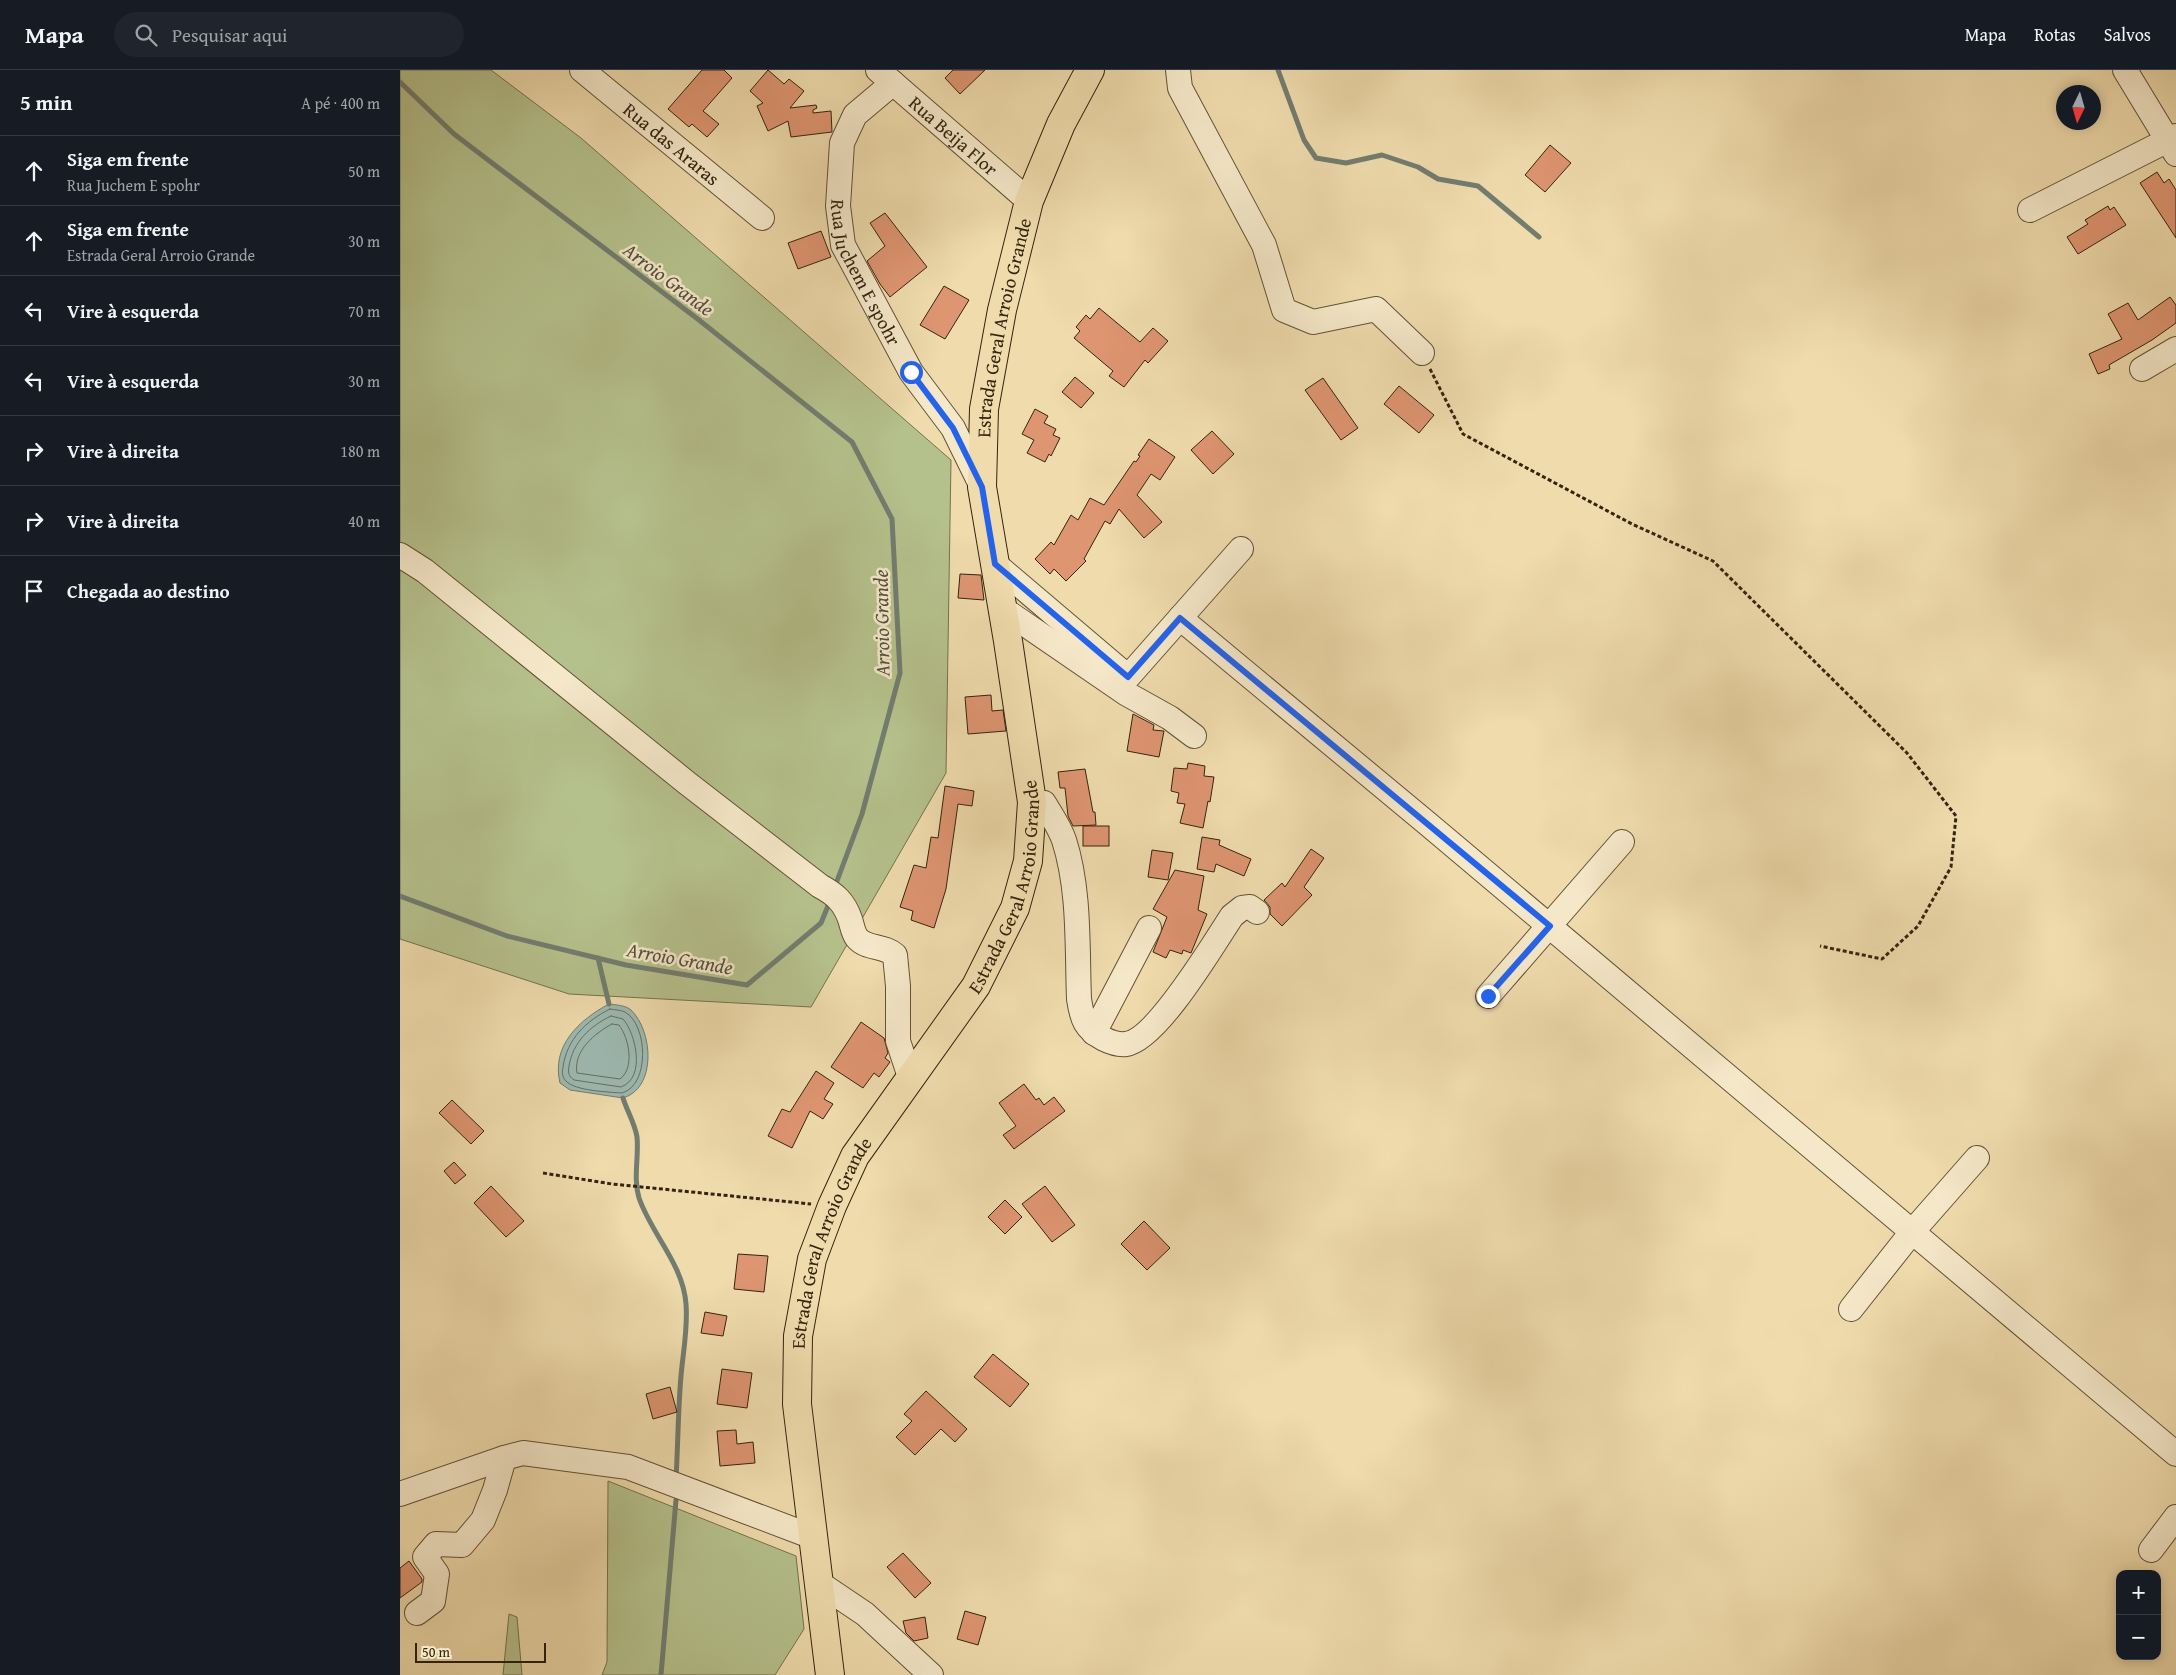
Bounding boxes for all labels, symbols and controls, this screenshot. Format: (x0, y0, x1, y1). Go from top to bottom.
search box (114, 12, 464, 57)
text: Mapa (25, 17, 84, 52)
icon: search (132, 21, 160, 49)
text: Pesquisar aqui (172, 21, 287, 49)
text: Mapa (1965, 21, 2006, 48)
text: Rotas (2034, 21, 2076, 48)
text: Salvos (2104, 21, 2151, 48)
north arrow (2056, 85, 2101, 130)
text: 5 min (20, 87, 72, 118)
street label: Rua Beija Flor (903, 89, 1004, 182)
text: A pé · 400 m (301, 91, 380, 115)
street label: Rua das Araras (617, 96, 726, 192)
text: Siga em frente (67, 145, 189, 173)
icon: ahead (20, 157, 48, 185)
text: 50 m (348, 159, 380, 183)
text: Rua Juchem E spohr (67, 173, 200, 197)
street label: Rua Juchem E spohr (824, 198, 908, 350)
text: Siga em frente (67, 215, 189, 243)
street label: Estrada Geral Arroio Grande (969, 215, 1038, 438)
icon: ahead (20, 227, 48, 255)
text: 30 m (348, 229, 380, 253)
water label: Arroio Grande (617, 235, 720, 323)
text: Estrada Geral Arroio Grande (67, 243, 255, 267)
icon: left (20, 297, 48, 325)
text: Vire à esquerda (67, 297, 199, 325)
text: 70 m (348, 299, 380, 323)
route start (900, 361, 923, 384)
icon: left (20, 367, 48, 395)
text: Vire à esquerda (67, 367, 199, 395)
text: 30 m (348, 369, 380, 393)
icon: right (20, 437, 48, 465)
text: Vire à direita (67, 437, 179, 465)
text: 180 m (340, 439, 380, 463)
icon: right (20, 507, 48, 535)
text: Vire à direita (67, 507, 179, 535)
text: 40 m (348, 509, 380, 533)
water label: Arroio Grande (866, 569, 896, 678)
icon: arrive (20, 577, 48, 605)
text: Chegada ao destino (67, 577, 230, 605)
street label: Estrada Geral Arroio Grande (961, 778, 1046, 999)
water label: Arroio Grande (624, 934, 735, 982)
route end (1477, 985, 1500, 1008)
street label: Estrada Geral Arroio Grande (784, 1131, 879, 1349)
map controls (2116, 1570, 2161, 1660)
button: + (2116, 1570, 2161, 1615)
button: − (2116, 1615, 2161, 1660)
scale bar (415, 1640, 546, 1663)
text: 50 m (422, 1642, 450, 1662)

